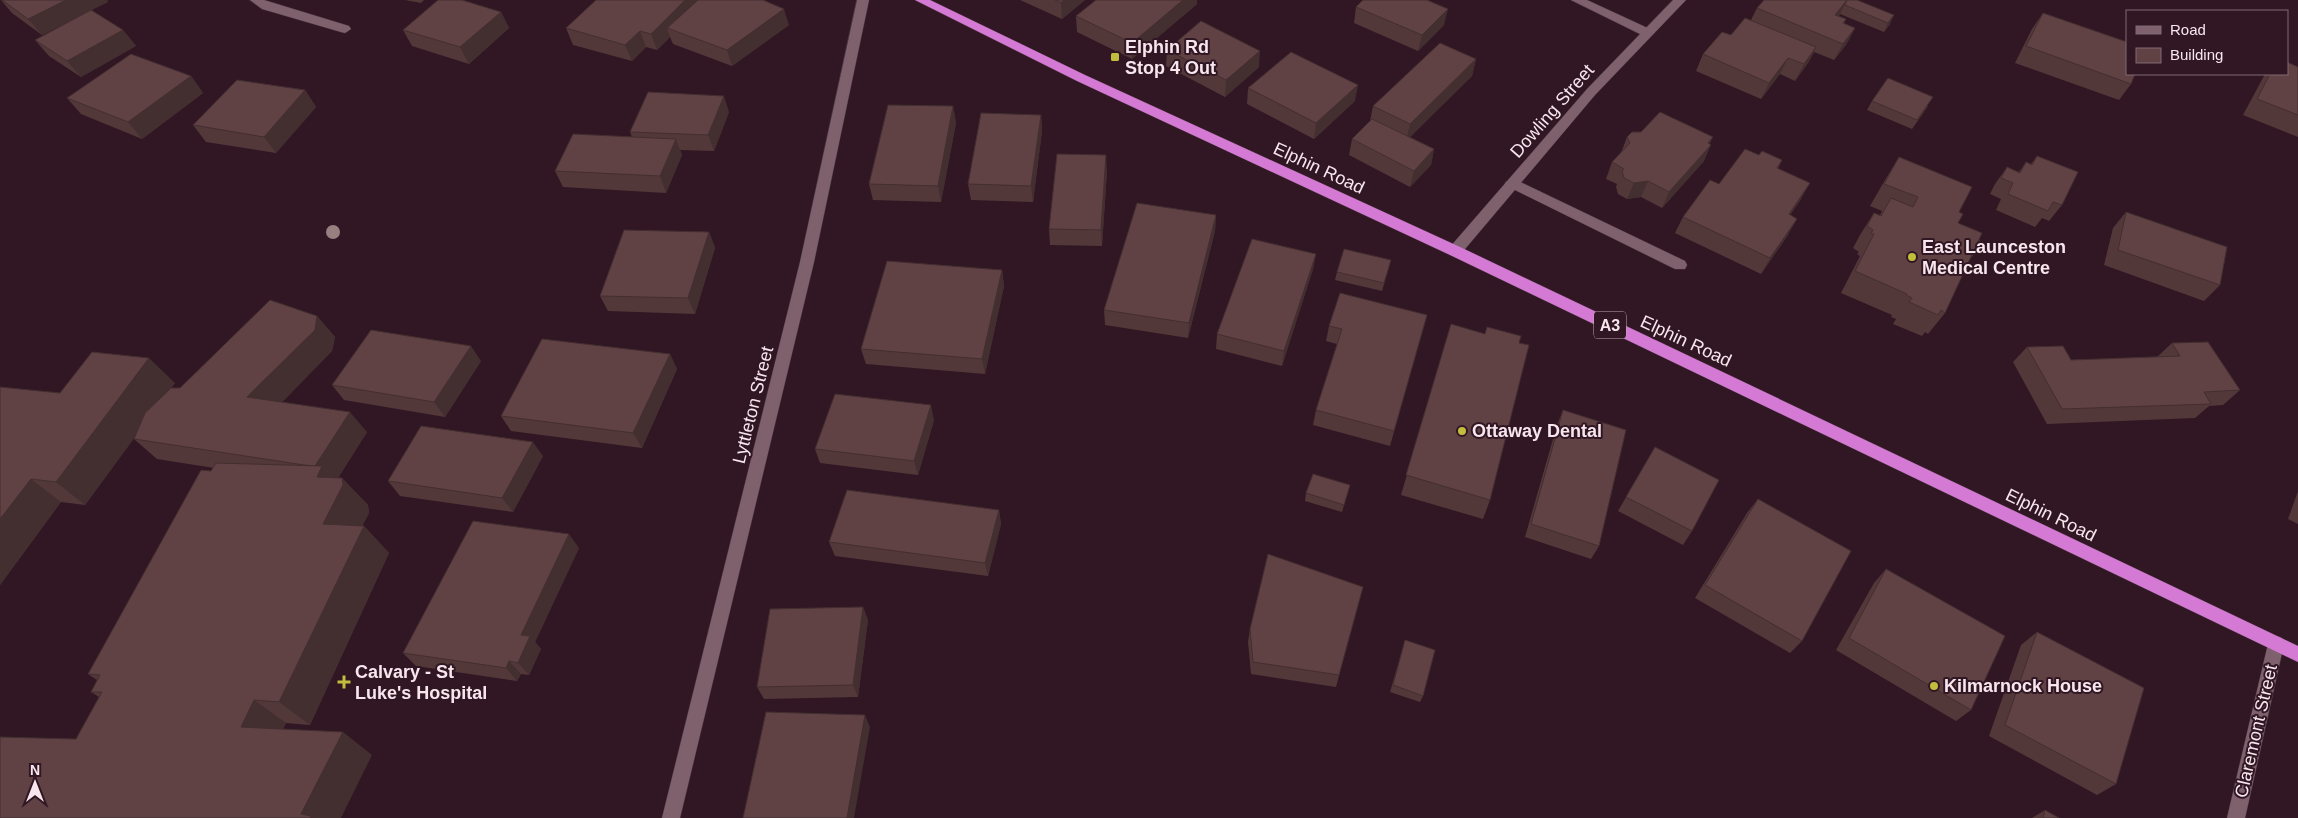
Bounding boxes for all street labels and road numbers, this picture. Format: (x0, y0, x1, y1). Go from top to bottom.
street label: Dowling Street (1506, 60, 1598, 162)
street label: Elphin Road (1270, 138, 1368, 198)
street label: Elphin Road (1637, 311, 1735, 371)
road number: A3 (1594, 312, 1626, 338)
street label: Lyttleton Street (729, 344, 777, 466)
street label: Elphin Road (2003, 485, 2099, 545)
street label: Claremont Street (2231, 662, 2281, 800)

